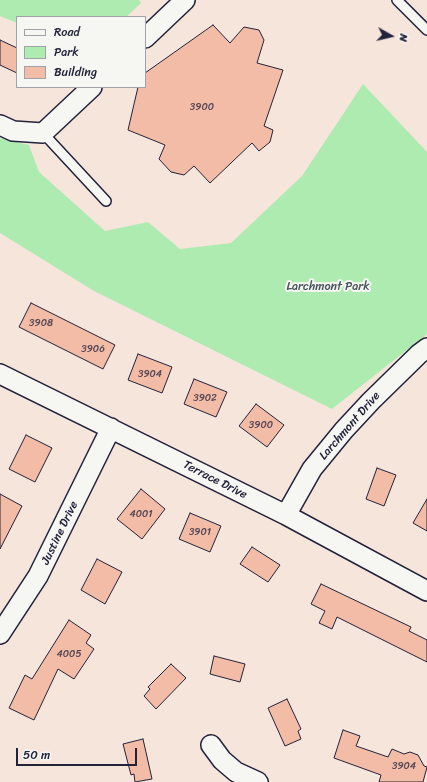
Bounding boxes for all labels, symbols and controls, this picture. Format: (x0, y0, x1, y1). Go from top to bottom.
legend (16, 16, 146, 88)
north arrow (371, 16, 411, 56)
text: Road (54, 21, 80, 43)
text: N (393, 33, 413, 43)
text: Park (54, 41, 79, 63)
text: Building (54, 61, 97, 83)
house number: 3900 (190, 101, 214, 113)
park label: Larchmont Park (286, 280, 370, 294)
house number: 3908 (29, 317, 53, 329)
house number: 3906 (81, 343, 105, 355)
house number: 3904 (138, 368, 162, 380)
street label: Larchmont Drive (316, 389, 384, 463)
house number: 3902 (193, 392, 217, 404)
house number: 3900 (249, 419, 273, 431)
street label: Terrace Drive (181, 458, 249, 502)
street label: Justine Drive (38, 499, 82, 567)
house number: 4001 (129, 508, 153, 520)
house number: 3901 (189, 526, 211, 538)
house number: 4005 (57, 648, 81, 660)
scale bar (18, 740, 139, 766)
text: 50 m (23, 744, 50, 766)
house number: 3904 (392, 760, 416, 772)

